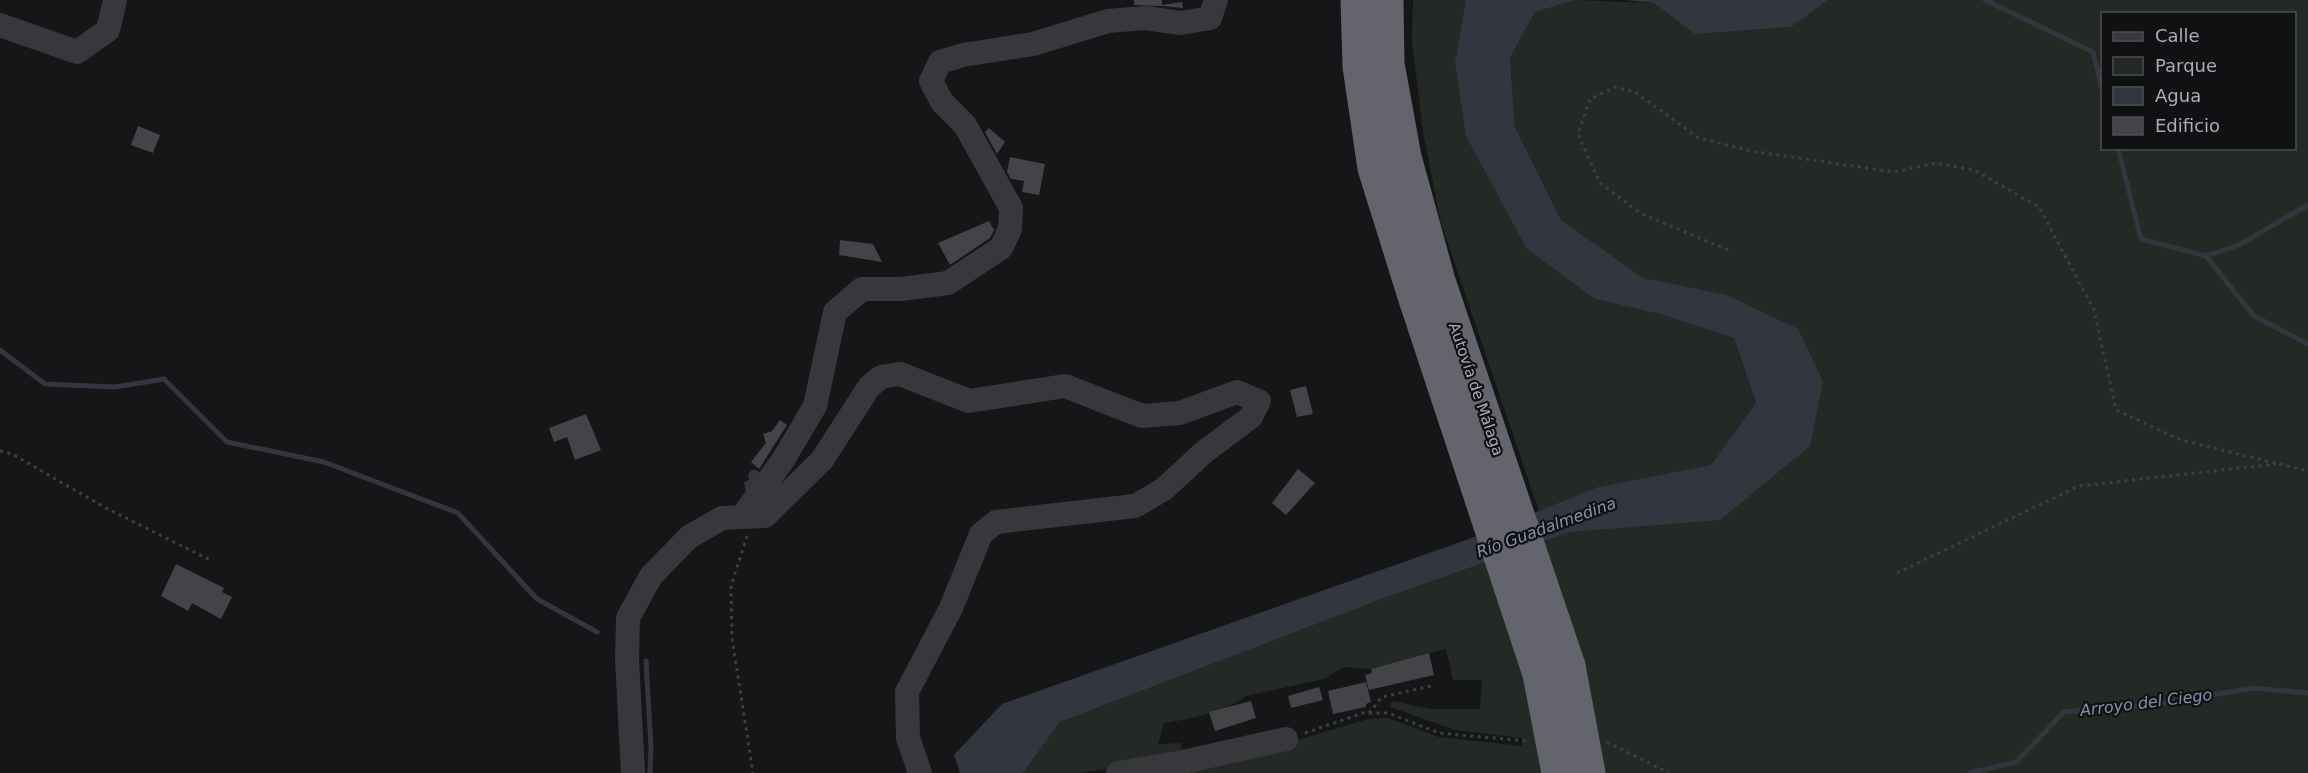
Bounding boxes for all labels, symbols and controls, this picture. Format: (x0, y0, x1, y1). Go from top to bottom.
legend (2101, 12, 2296, 150)
text: Calle (2155, 25, 2200, 46)
text: Parque (2155, 55, 2217, 76)
text: Agua (2155, 85, 2201, 106)
text: Edificio (2155, 115, 2220, 136)
street label: Autovía de Málaga (1445, 320, 1507, 458)
water label: Río Guadalmedina (1474, 493, 1619, 562)
water label: Arroyo del Ciego (2078, 685, 2214, 720)

